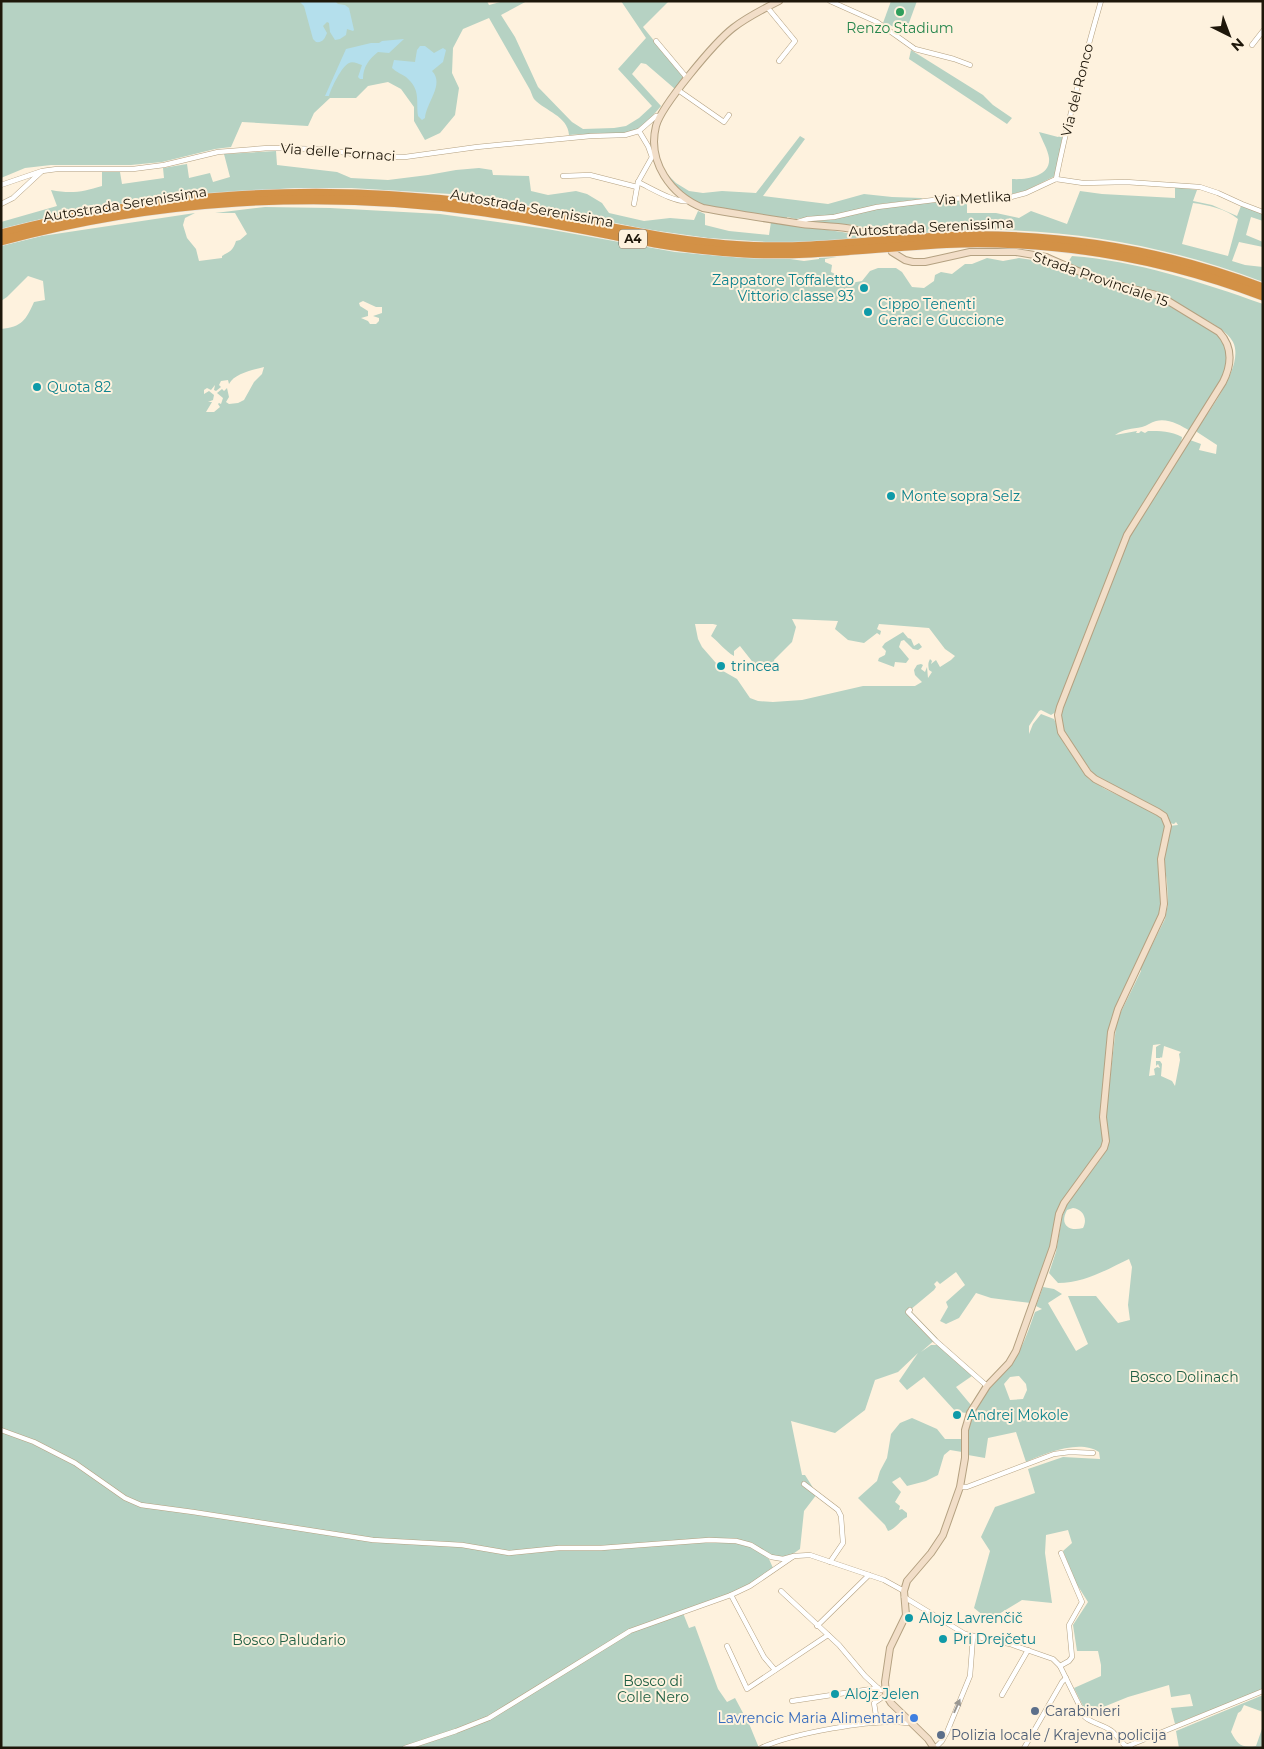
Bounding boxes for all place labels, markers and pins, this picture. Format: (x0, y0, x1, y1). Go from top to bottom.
marker: Renzo Stadium (894, 6, 906, 18)
place label: Renzo Stadium (846, 19, 954, 37)
place label: Zappatore Toffaletto Vittorio classe 93 (712, 271, 854, 305)
marker: Zappatore Toffaletto Vittorio classe 93 (858, 282, 870, 294)
place label: Cippo Tenenti Geraci e Guccione (878, 295, 1004, 329)
marker: Cippo Tenenti Geraci e Guccione (862, 306, 874, 318)
place label: Quota 82 (47, 378, 111, 396)
marker: Quota 82 (31, 381, 43, 393)
place label: Monte sopra Selz (901, 487, 1020, 505)
marker: Monte sopra Selz (885, 490, 897, 502)
place label: trincea (731, 657, 780, 675)
marker: trincea (715, 660, 727, 672)
place label: Andrej Mokole (967, 1406, 1069, 1424)
marker: Andrej Mokole (951, 1409, 963, 1421)
place label: Alojz Lavrenčič (919, 1609, 1023, 1627)
marker: Alojz Lavrenčič (903, 1612, 915, 1624)
place label: Pri Drejčetu (953, 1630, 1036, 1648)
marker: Pri Drejčetu (937, 1633, 949, 1645)
place label: Alojz Jelen (845, 1685, 919, 1703)
marker: Alojz Jelen (829, 1688, 841, 1700)
place label: Carabinieri (1045, 1702, 1121, 1720)
marker: Carabinieri (1029, 1705, 1041, 1717)
place label: Lavrencic Maria Alimentari (717, 1709, 904, 1727)
marker: Lavrencic Maria Alimentari (908, 1712, 920, 1724)
place label: Polizia locale / Krajevna policija (951, 1726, 1167, 1744)
marker: Polizia locale / Krajevna policija (935, 1729, 947, 1741)

